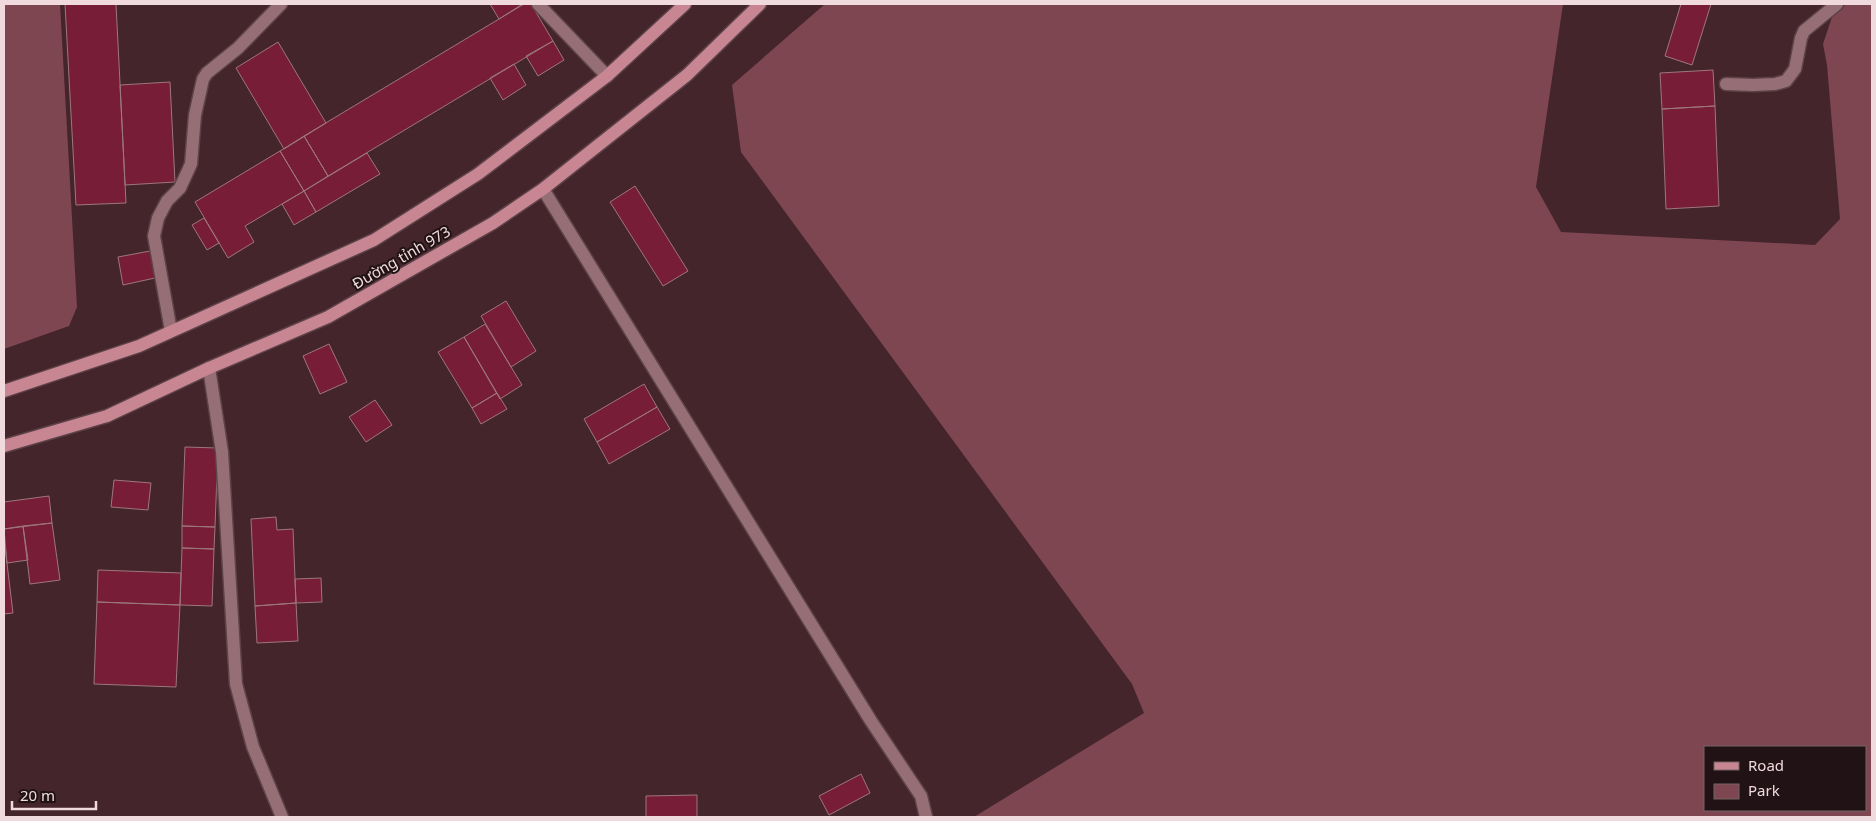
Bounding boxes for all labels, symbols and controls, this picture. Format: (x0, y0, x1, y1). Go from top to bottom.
street label: Đường tỉnh 973 (348, 221, 454, 293)
legend (1704, 746, 1866, 811)
text: Road (1748, 755, 1784, 775)
scale bar (12, 778, 96, 810)
text: Park (1748, 780, 1780, 800)
text: 20 m (20, 785, 55, 805)

